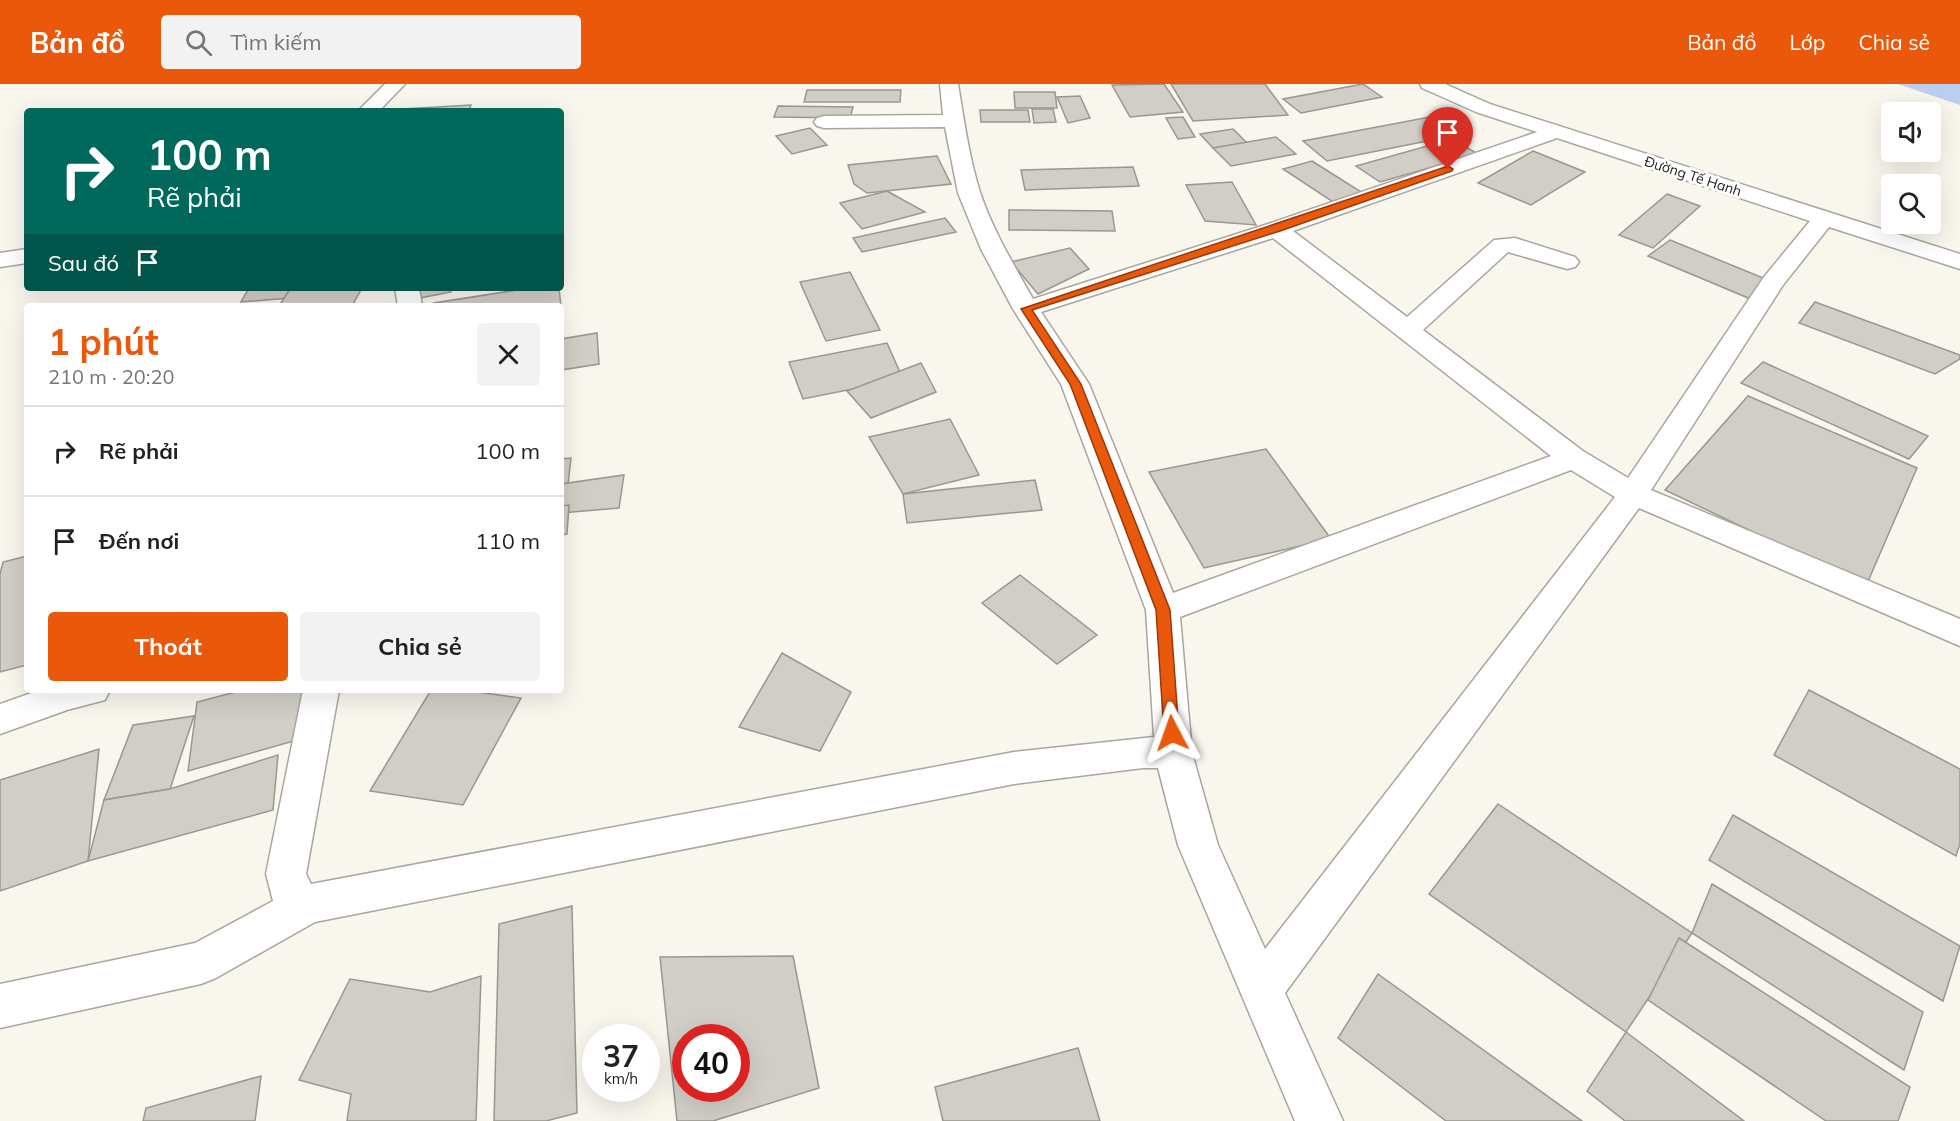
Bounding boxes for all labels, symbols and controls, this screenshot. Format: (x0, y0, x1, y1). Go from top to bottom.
search box (161, 15, 581, 69)
text: Bản đồ (30, 25, 125, 60)
icon: search (182, 26, 215, 59)
text: Tìm kiếm (230, 28, 322, 56)
text: Bản đồ (1687, 29, 1756, 55)
text: Lớp (1789, 29, 1825, 55)
text: Chia sẻ (1858, 29, 1930, 55)
map controls (1881, 102, 1941, 234)
button: sound (1881, 102, 1941, 162)
pin (1422, 107, 1473, 169)
icon: arrive (1431, 116, 1464, 149)
text: 100 m (147, 128, 272, 181)
icon: right (48, 132, 126, 210)
street label: Đường Tế Hanh (1642, 152, 1744, 200)
button: search (1881, 174, 1941, 234)
text: Rẽ phải (147, 180, 242, 214)
icon: arrive (131, 246, 164, 279)
text: Sau đó (48, 249, 119, 277)
text: 1 phút (48, 319, 159, 364)
button: close (477, 323, 540, 386)
text: 210 m · 20:20 (48, 364, 174, 389)
icon: right (48, 435, 81, 468)
text: Rẽ phải (99, 437, 179, 465)
text: 100 m (475, 437, 540, 465)
icon: arrive (48, 525, 81, 558)
text: Đến nơi (99, 527, 179, 555)
text: 110 m (475, 527, 540, 555)
button: Thoát (48, 612, 288, 681)
button: Chia sẻ (300, 612, 540, 681)
position arrow (1140, 701, 1204, 765)
speed limit sign: 40 (672, 1024, 750, 1102)
text: 37 (603, 1037, 639, 1075)
text: km/h (604, 1069, 638, 1088)

